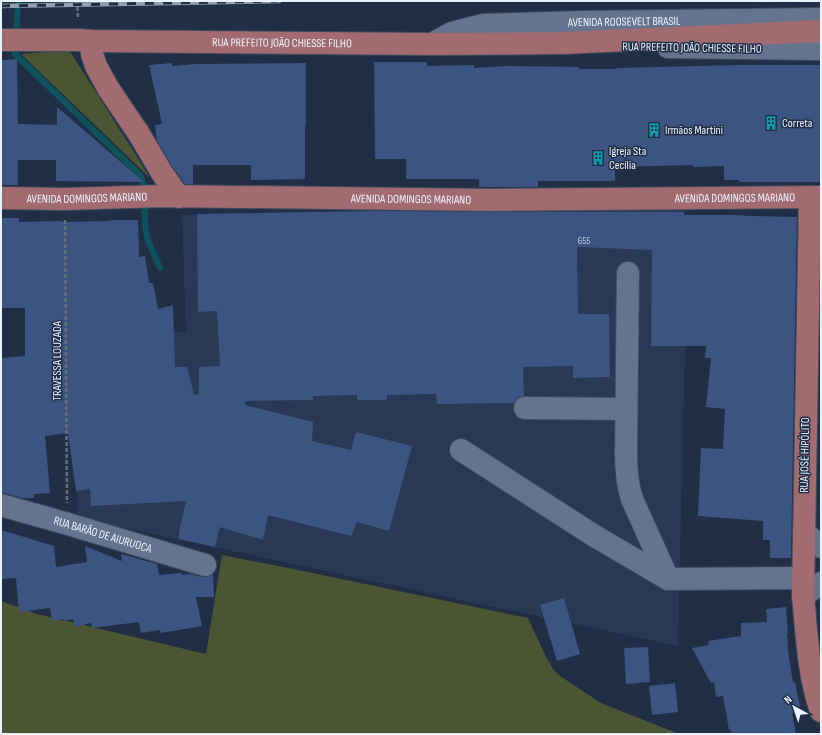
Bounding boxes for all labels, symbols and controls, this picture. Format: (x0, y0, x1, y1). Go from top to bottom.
street label: AVENIDA ROOSEVELT BRASIL (567, 13, 681, 30)
street label: RUA PREFEITO JOÃO CHIESSE FILHO (212, 35, 352, 51)
street label: RUA PREFEITO JOÃO CHIESSE FILHO (622, 39, 762, 57)
building icon: Correta (763, 115, 779, 131)
place label: Correta (782, 116, 813, 131)
building icon: Irmãos Martini (646, 122, 662, 138)
place label: Irmãos Martini (665, 123, 723, 138)
place label: Igreja Sta Cecília (609, 144, 647, 173)
building icon: Igreja Sta Cecília (590, 150, 606, 166)
street label: AVENIDA DOMINGOS MARIANO (26, 189, 147, 207)
street label: AVENIDA DOMINGOS MARIANO (674, 190, 795, 206)
street label: AVENIDA DOMINGOS MARIANO (350, 191, 471, 207)
house number: 655 (578, 235, 590, 247)
street label: TRAVESSA LOUZADA (50, 320, 65, 401)
street label: RUA JOSÉ HIPÓLITO (797, 417, 813, 493)
street label: RUA BARÃO DE AIURUOCA (52, 513, 155, 556)
north arrow (774, 687, 814, 727)
text: N (781, 693, 794, 707)

